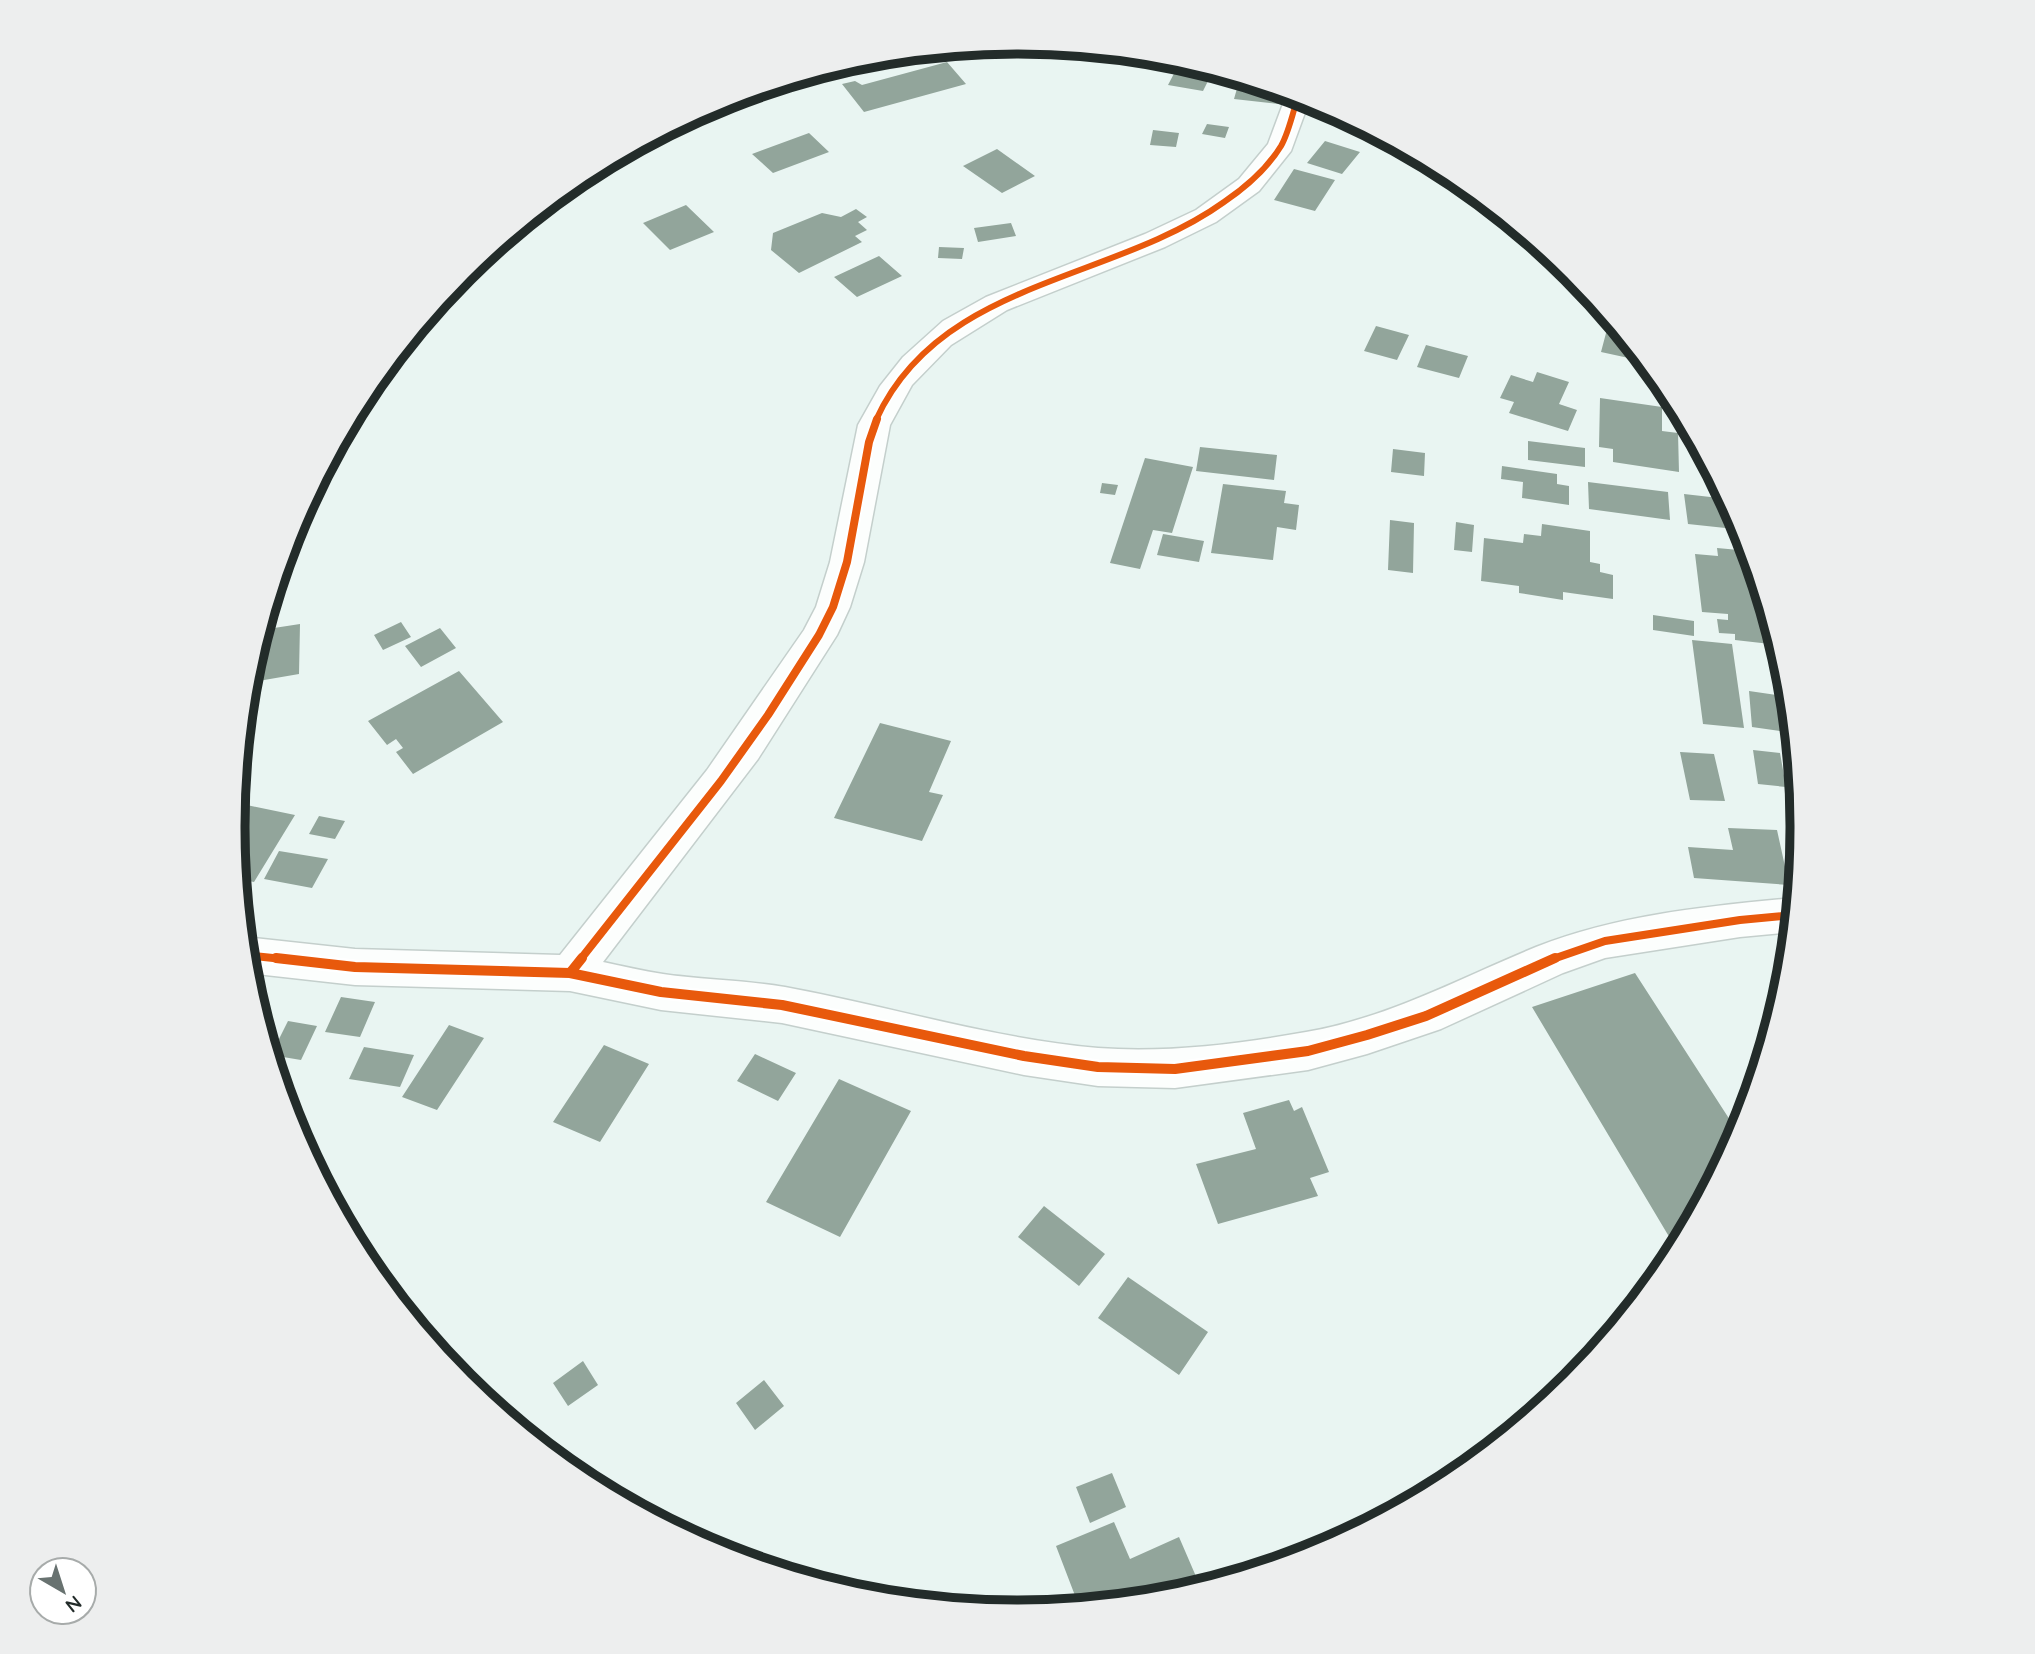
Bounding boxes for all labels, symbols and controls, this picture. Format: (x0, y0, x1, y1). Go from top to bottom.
north arrow (28, 1556, 98, 1626)
text: N (61, 1590, 87, 1618)

